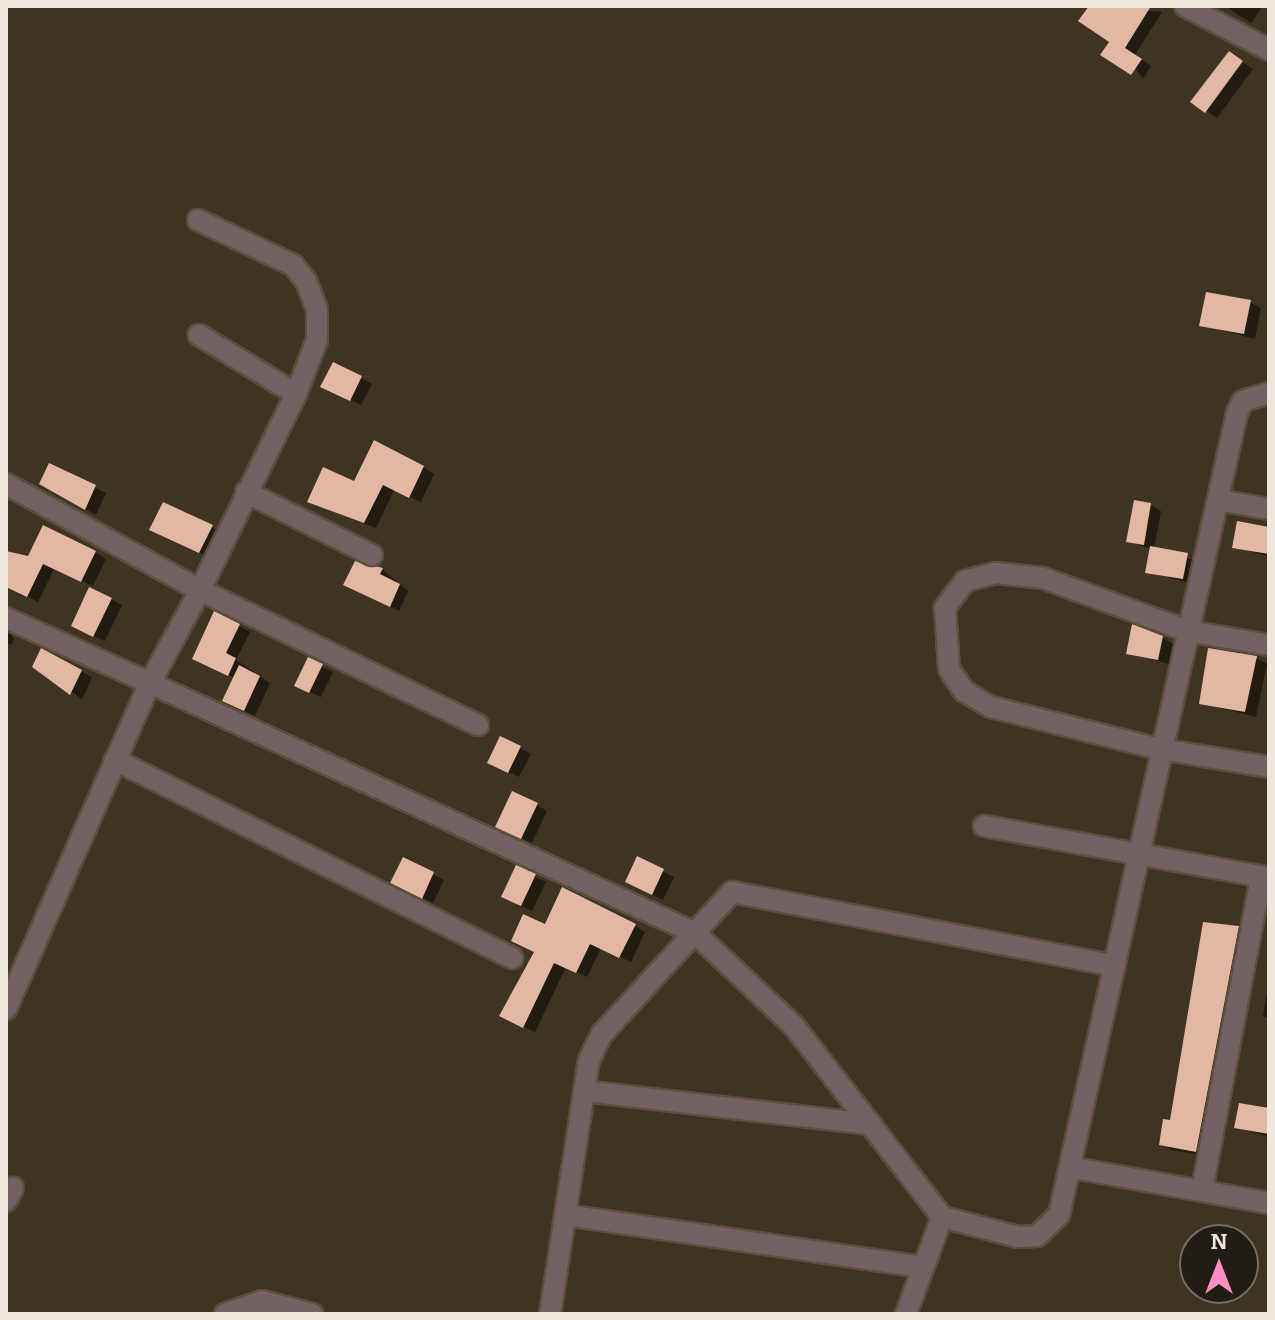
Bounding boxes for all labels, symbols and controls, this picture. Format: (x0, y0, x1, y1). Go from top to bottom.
north arrow (1179, 1224, 1259, 1304)
text: N (1211, 1228, 1227, 1255)

